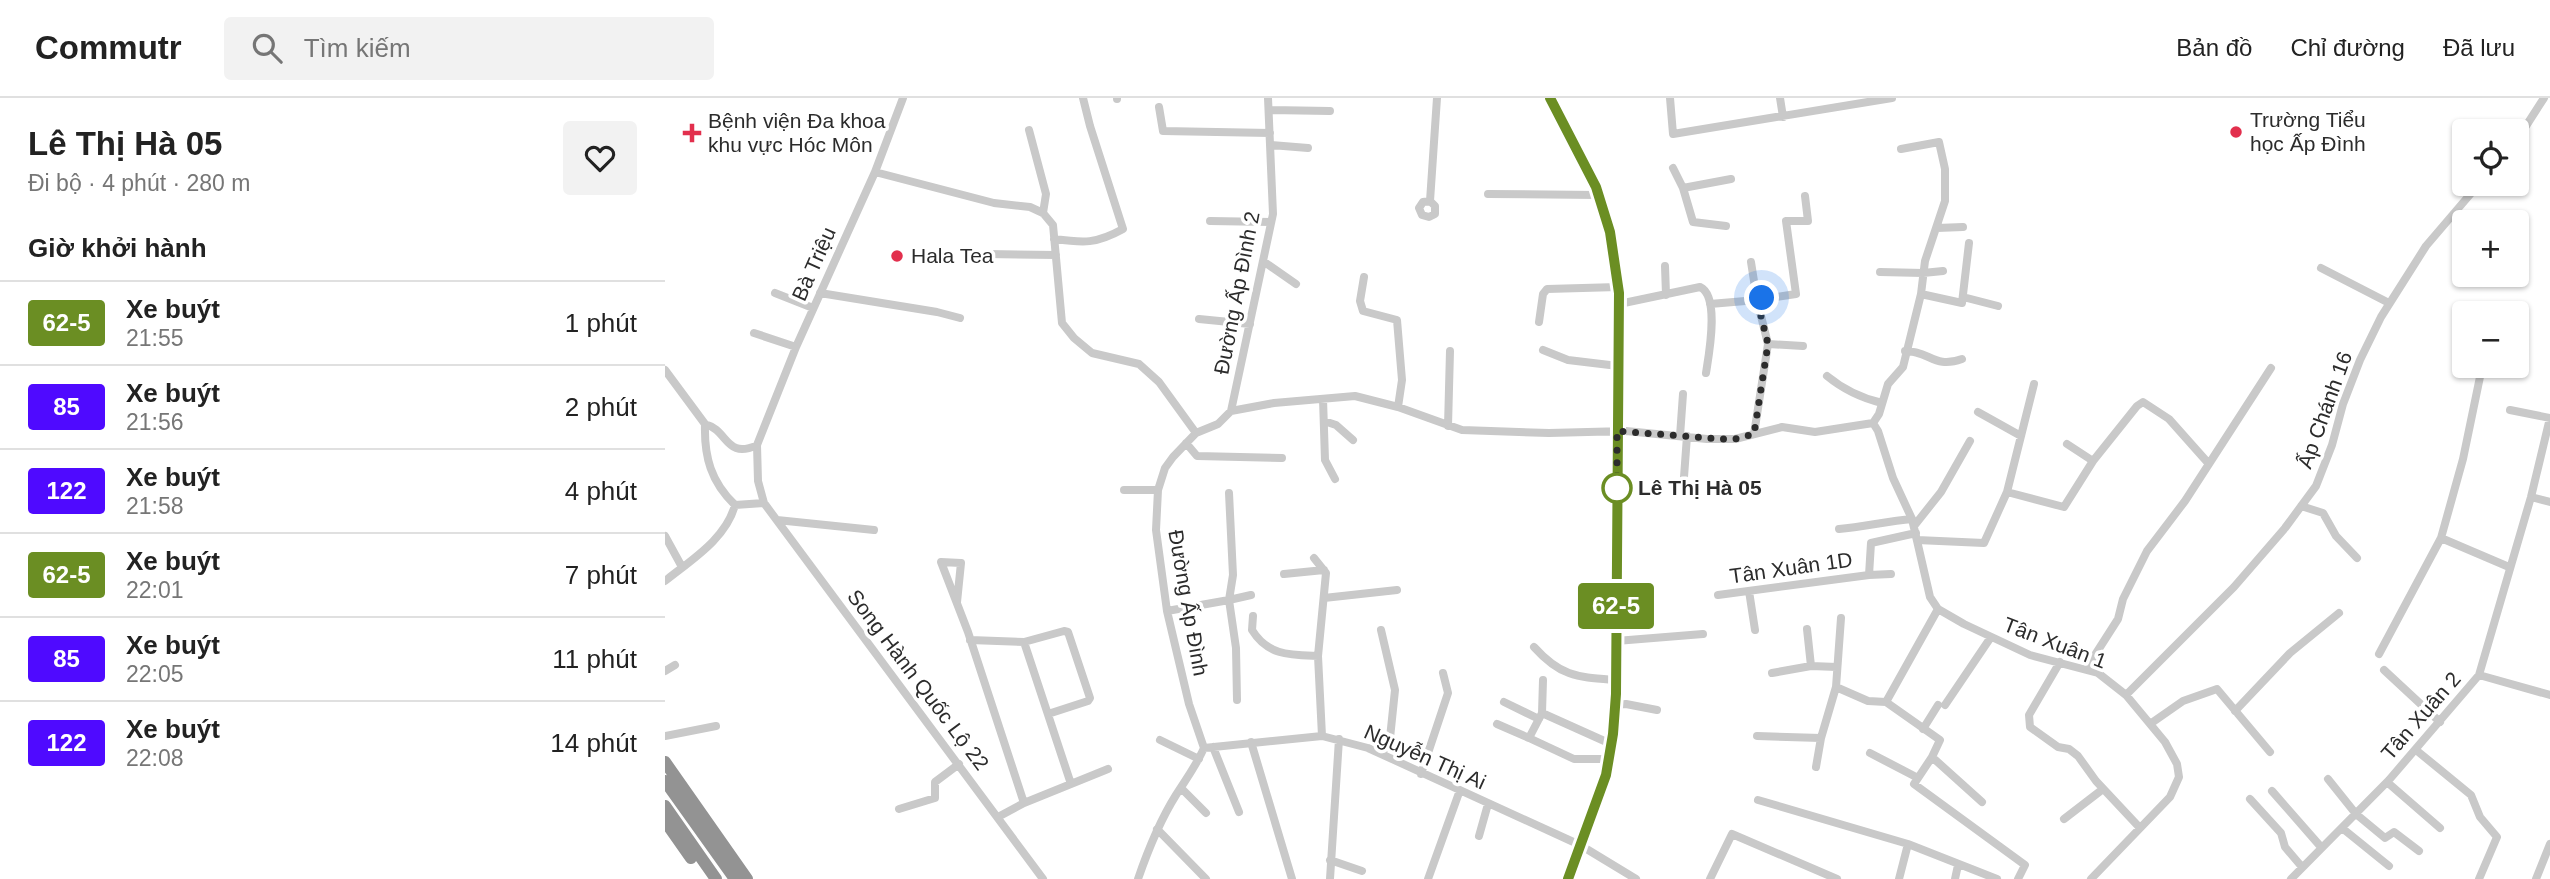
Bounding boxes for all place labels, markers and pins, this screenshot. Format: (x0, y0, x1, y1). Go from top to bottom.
place label: Trường Tiểu học Ấp Đình (2250, 108, 2366, 155)
place label: Bệnh viện Đa khoa khu vực Hóc Môn (708, 109, 886, 156)
marker: Bệnh viện Đa khoa khu vực Hóc Môn (682, 123, 702, 143)
marker: Trường Tiểu học Ấp Đình (2228, 124, 2244, 140)
place label: Hala Tea (911, 244, 994, 267)
marker: Hala Tea (889, 248, 905, 264)
marker: Lê Thị Hà 05 (1602, 473, 1632, 503)
place label: Lê Thị Hà 05 (1638, 476, 1762, 499)

